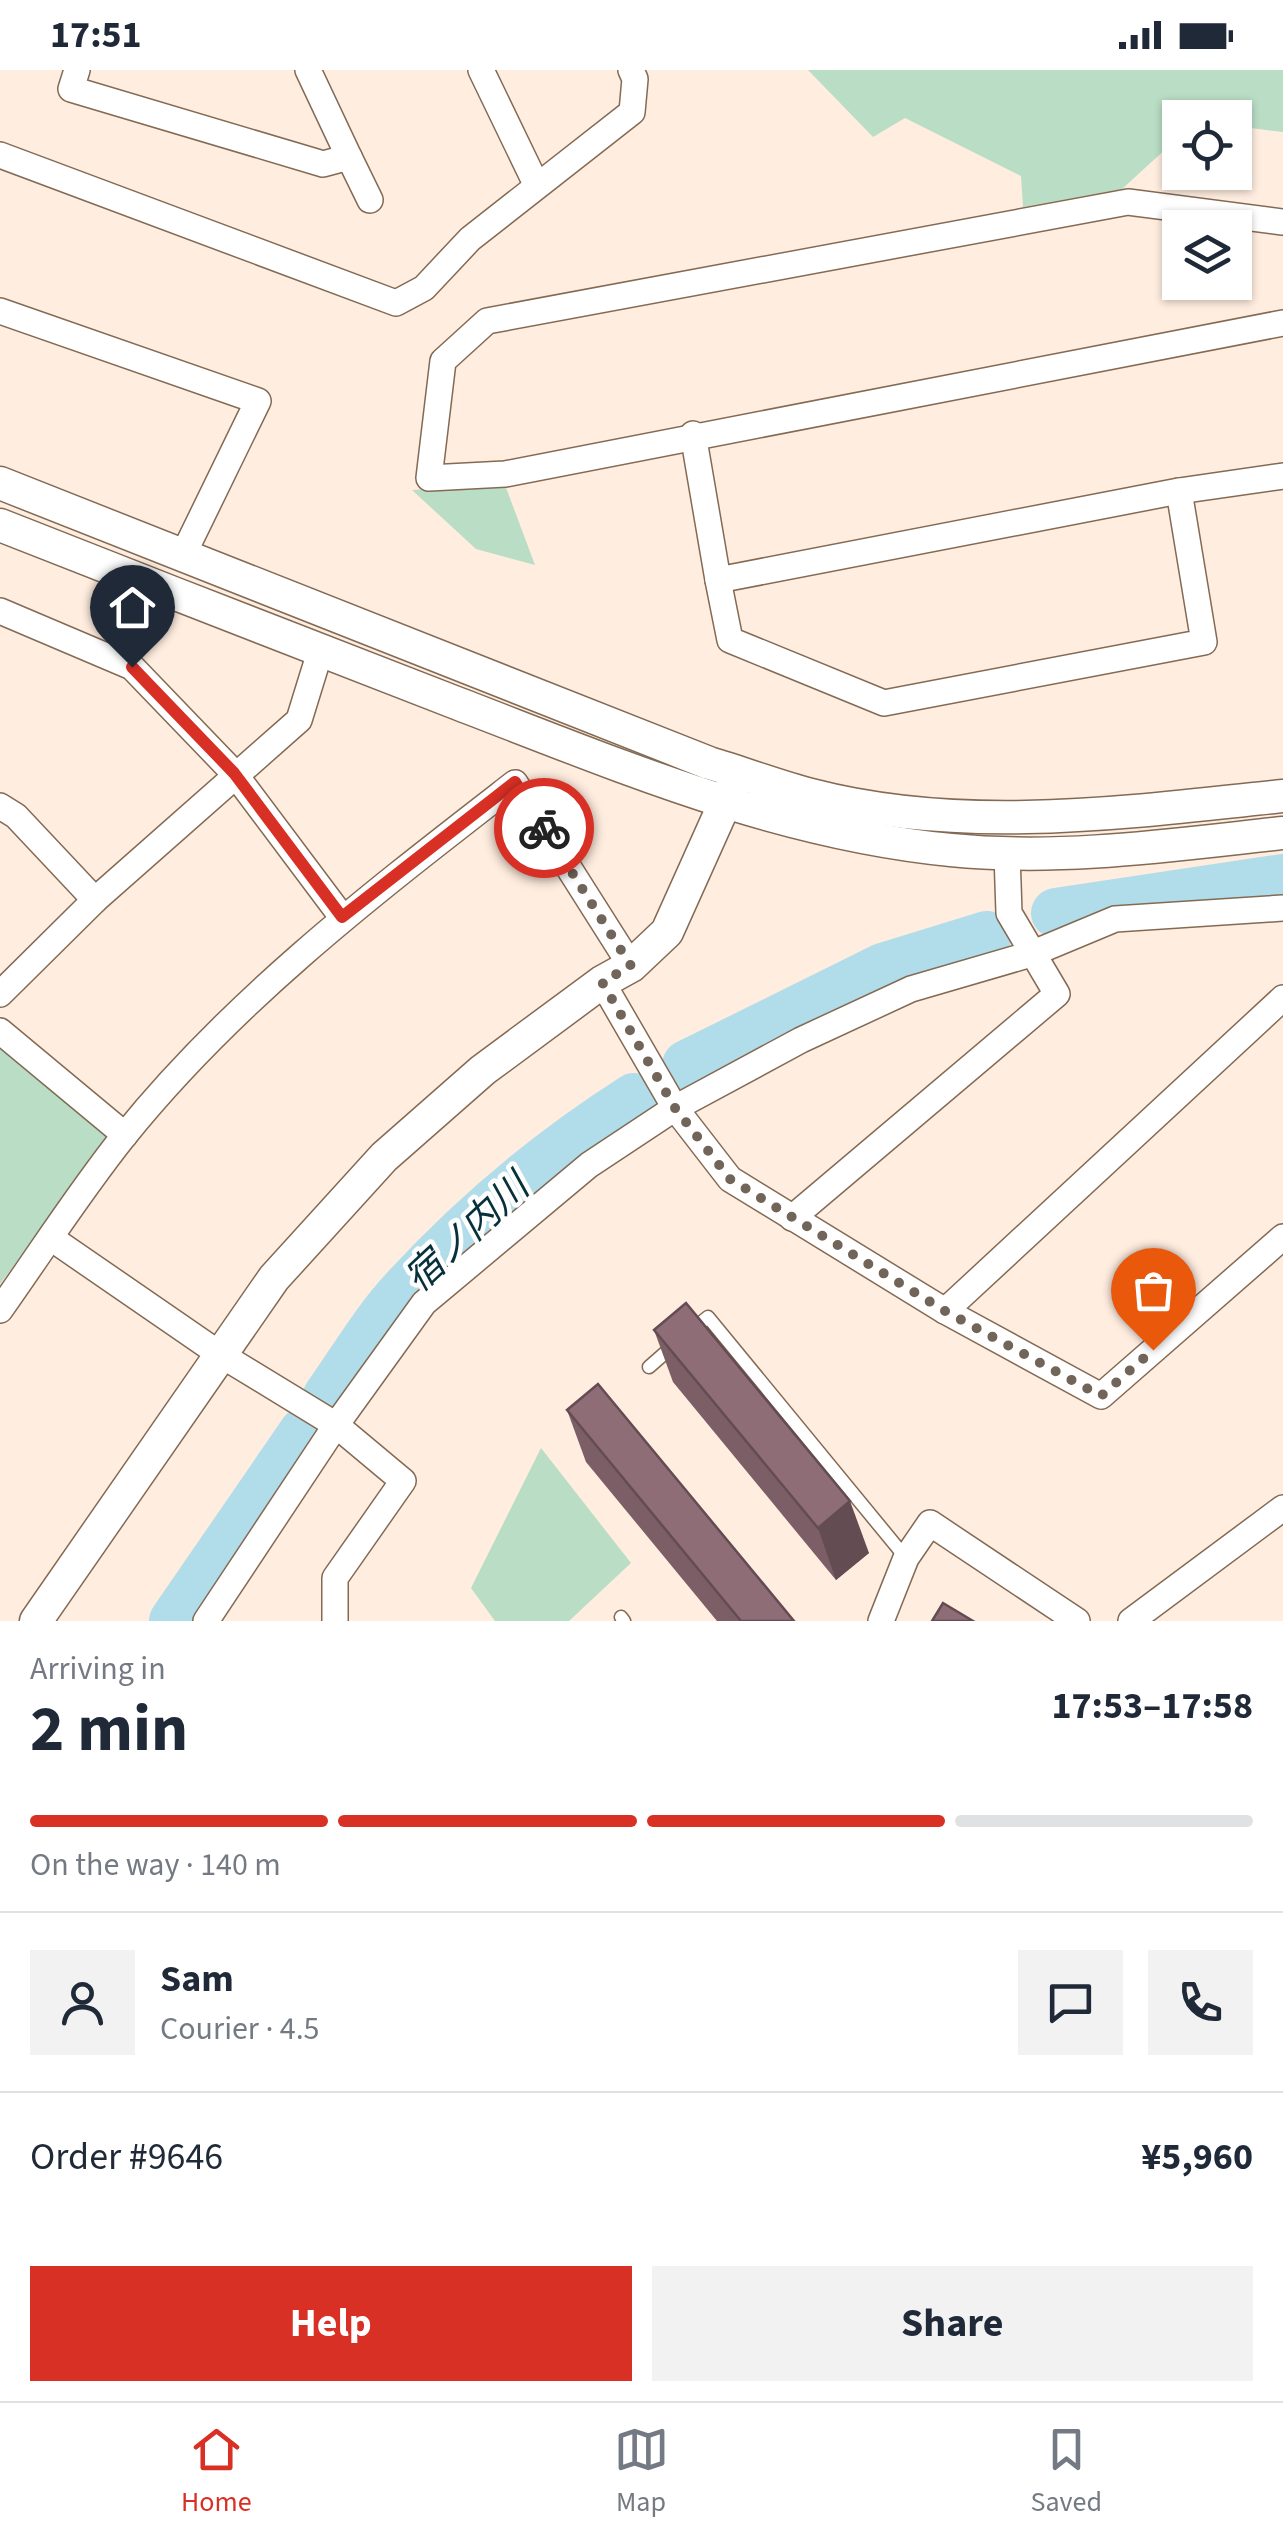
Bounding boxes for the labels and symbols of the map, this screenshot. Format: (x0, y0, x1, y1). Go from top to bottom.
pin (90, 565, 175, 668)
courier (494, 778, 594, 878)
water label: 宿ノ内川 (393, 1159, 544, 1305)
pin (1111, 1248, 1196, 1351)

